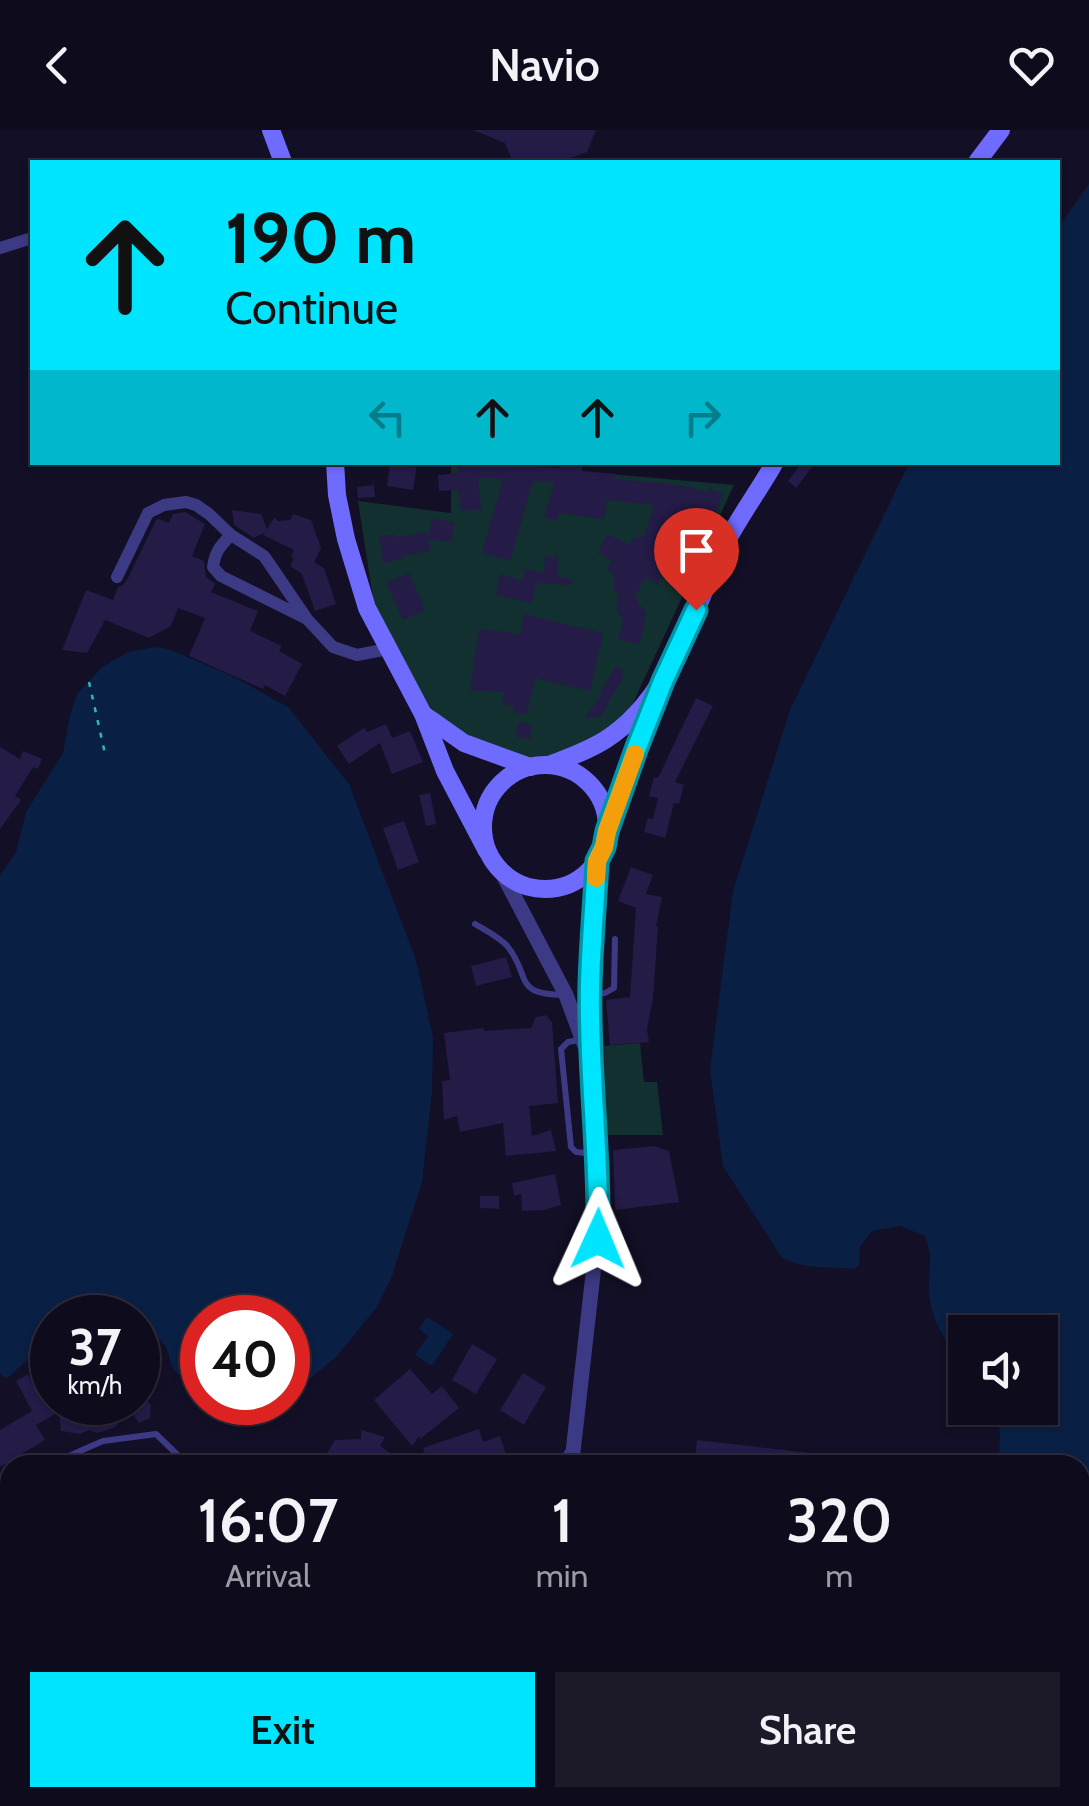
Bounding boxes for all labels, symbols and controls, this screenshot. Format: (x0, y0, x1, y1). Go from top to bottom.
icon: back (30, 38, 85, 93)
text: Navio (489, 38, 600, 92)
icon: heart (1004, 38, 1059, 93)
text: 190 m (225, 195, 416, 281)
icon: ahead (60, 200, 190, 330)
text: Continue (225, 281, 398, 335)
icon: left (360, 390, 415, 445)
icon: ahead (465, 390, 520, 445)
icon: ahead (570, 390, 625, 445)
icon: right (675, 390, 730, 445)
pin (654, 508, 739, 611)
icon: arrive (669, 523, 724, 578)
position arrow (546, 1187, 650, 1291)
speed limit sign: 40 (180, 1295, 310, 1425)
map controls (948, 1315, 1058, 1425)
button: sound (948, 1315, 1058, 1425)
text: 37 (69, 1317, 121, 1378)
text: km/h (68, 1370, 122, 1400)
text: 16:07 (198, 1484, 338, 1557)
text: 1 (552, 1484, 573, 1557)
text: 320 (786, 1484, 892, 1557)
text: Arrival (225, 1556, 310, 1595)
text: min (536, 1556, 589, 1595)
text: m (825, 1556, 853, 1595)
button: Exit (30, 1672, 535, 1787)
button: Share (555, 1672, 1060, 1787)

